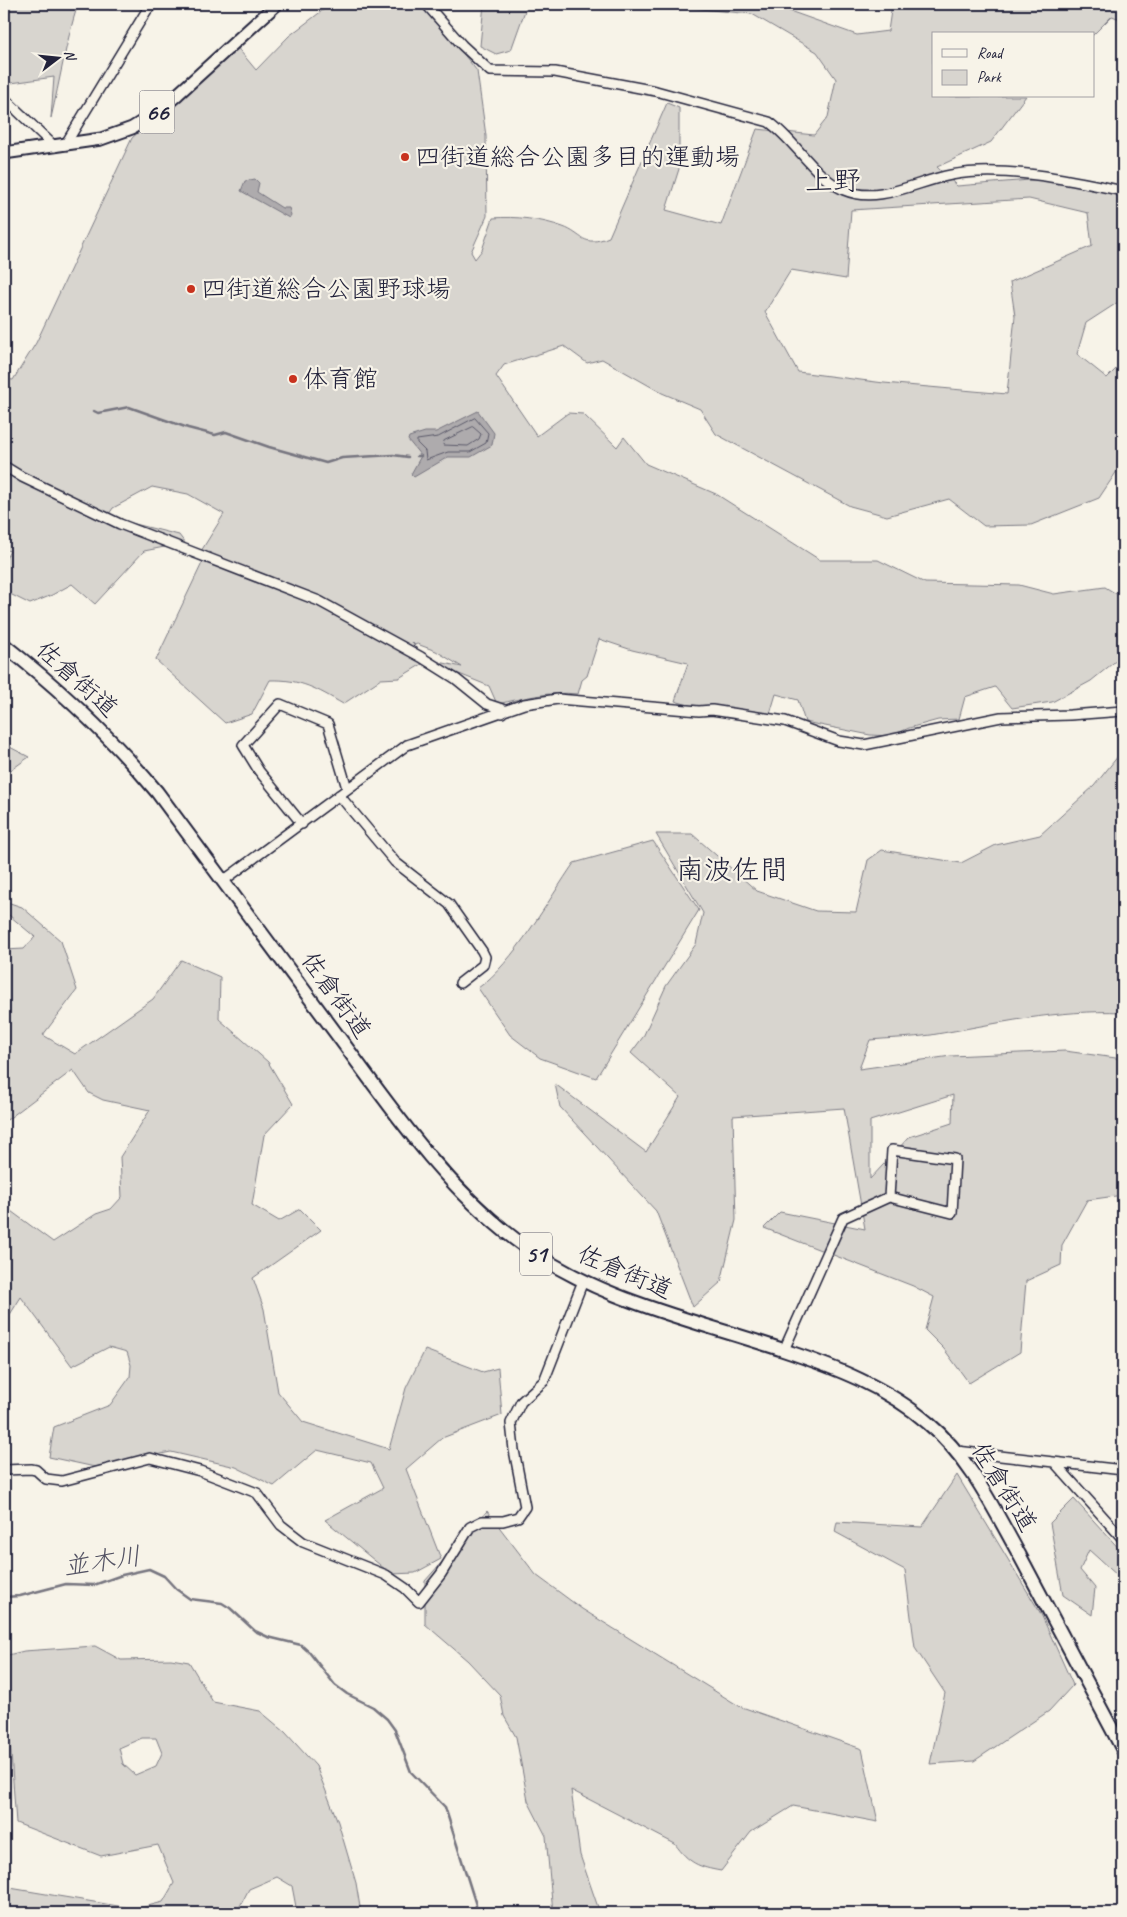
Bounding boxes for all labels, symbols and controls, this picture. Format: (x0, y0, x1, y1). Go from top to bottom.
north arrow (32, 32, 82, 82)
legend (932, 32, 1094, 98)
text: Road (977, 44, 1004, 63)
text: N (61, 48, 80, 63)
text: Park (977, 68, 1002, 87)
road number: 66 (140, 90, 174, 134)
place label: 四街道総合公園多目的運動場 (415, 141, 740, 173)
marker: 四街道総合公園多目的運動場 (399, 151, 411, 163)
district label: 上野 (805, 163, 861, 198)
place label: 四街道総合公園野球場 (201, 273, 451, 305)
marker: 四街道総合公園野球場 (185, 283, 197, 295)
place label: 体育館 (303, 363, 378, 395)
marker: 体育館 (287, 373, 299, 385)
street label: 佐倉街道 (29, 634, 125, 724)
district label: 南波佐間 (676, 852, 788, 887)
street label: 佐倉街道 (294, 945, 378, 1045)
road number: 51 (520, 1232, 552, 1276)
street label: 佐倉街道 (573, 1238, 677, 1306)
street label: 佐倉街道 (964, 1436, 1044, 1538)
water label: 並木川 (61, 1539, 143, 1583)

